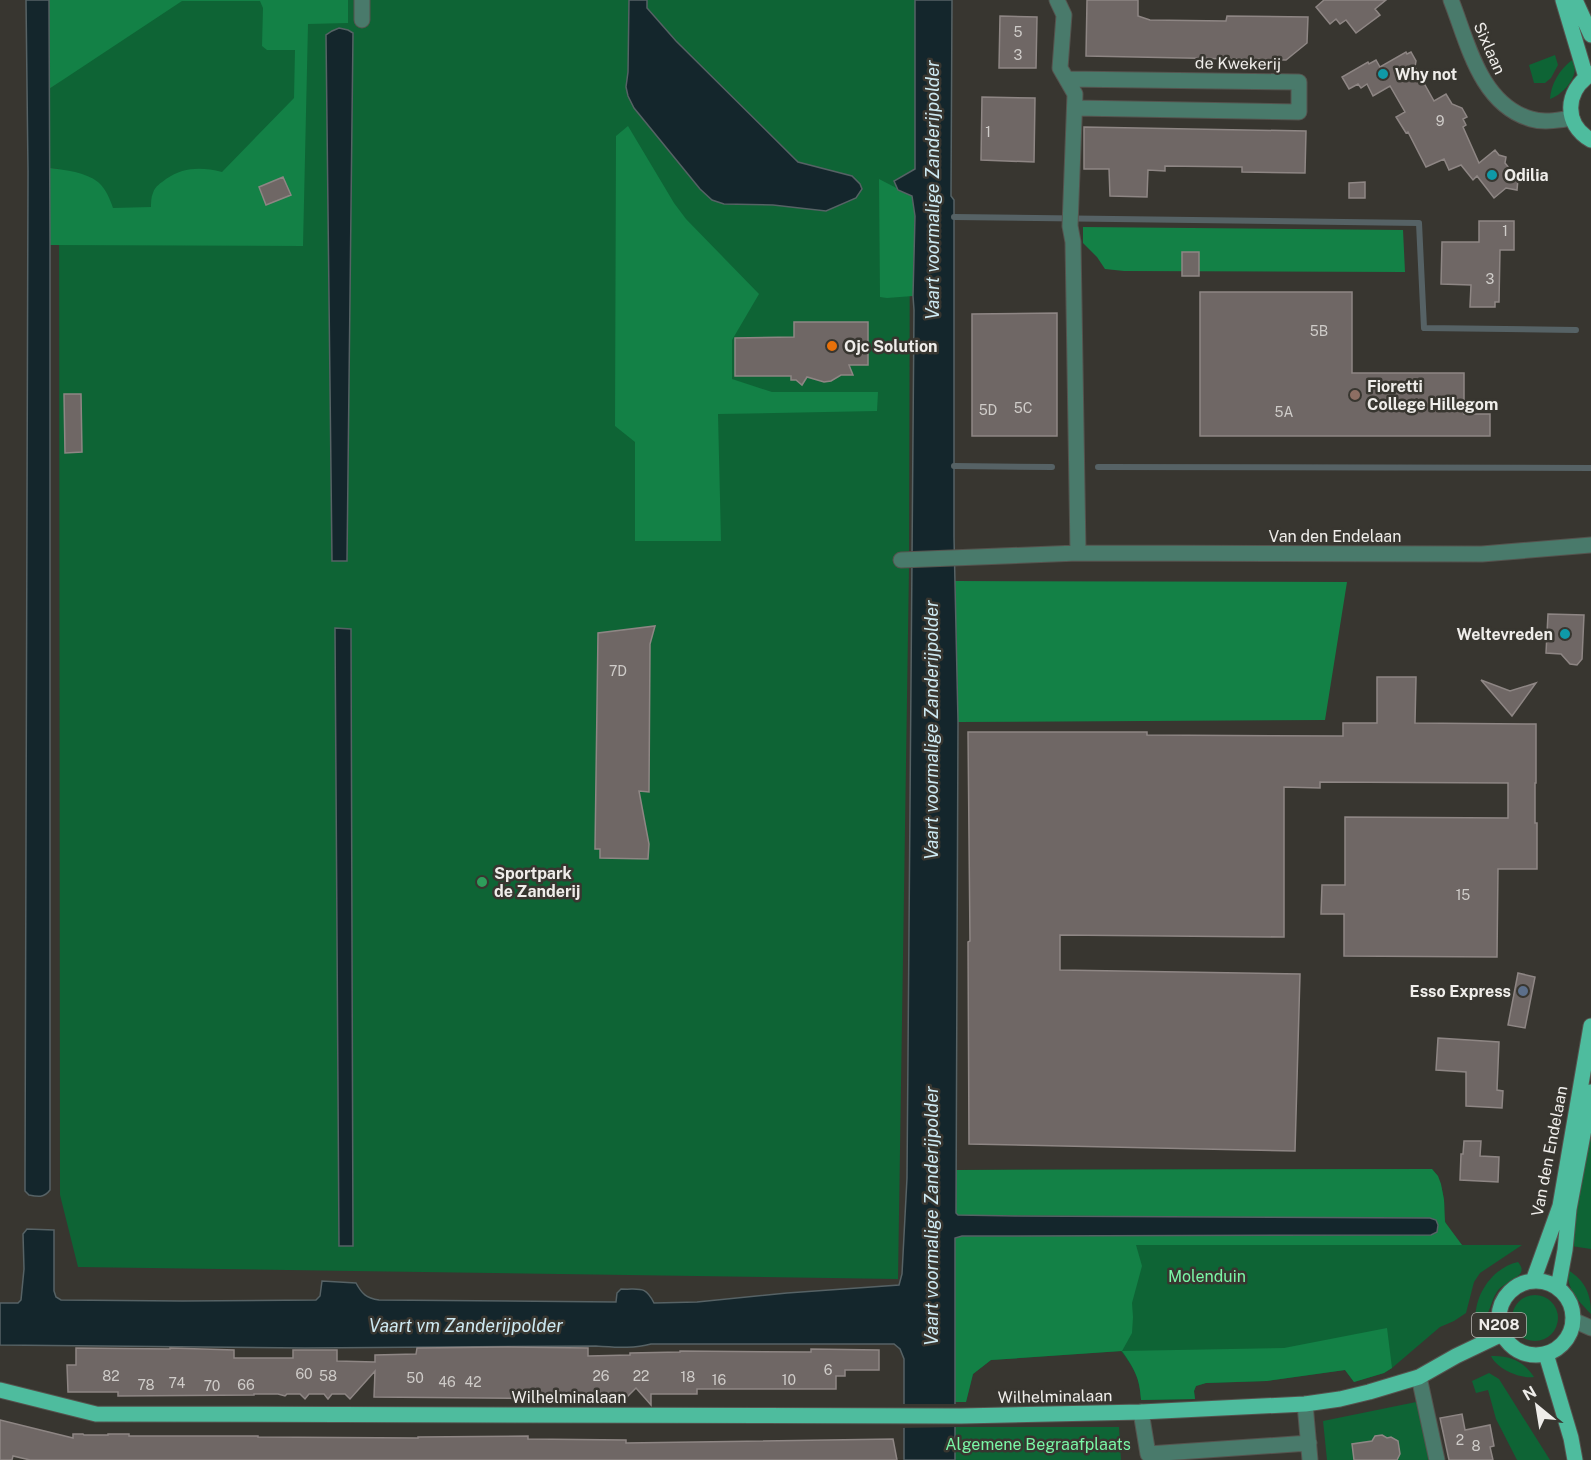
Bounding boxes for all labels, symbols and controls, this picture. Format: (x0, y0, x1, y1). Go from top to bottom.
street label: Sixlaan (1470, 19, 1509, 77)
house number: 5 (1014, 24, 1023, 40)
house number: 3 (1014, 47, 1023, 63)
street label: de Kwekerij (1195, 53, 1281, 74)
water label: Vaart voormalige Zanderijpolder (922, 60, 943, 320)
place label: Why not (1395, 65, 1458, 84)
marker: Why not (1376, 67, 1390, 81)
house number: 9 (1436, 113, 1445, 129)
house number: 1 (985, 124, 991, 140)
place label: Odilia (1504, 166, 1549, 185)
marker: Odilia (1485, 168, 1499, 182)
house number: 1 (1502, 223, 1508, 239)
house number: 3 (1486, 271, 1495, 287)
house number: 5B (1310, 323, 1328, 339)
place label: Ojc Solution (844, 337, 938, 356)
marker: Ojc Solution (825, 339, 839, 353)
place label: Fioretti College Hillegom (1367, 377, 1498, 414)
marker: Fioretti College Hillegom (1348, 388, 1362, 402)
house number: 5C (1014, 400, 1032, 416)
house number: 5D (979, 402, 997, 418)
house number: 5A (1275, 404, 1294, 420)
street label: Van den Endelaan (1269, 527, 1401, 546)
water label: Vaart voormalige Zanderijpolder (921, 600, 942, 860)
place label: Weltevreden (1457, 625, 1553, 644)
marker: Weltevreden (1558, 627, 1572, 641)
house number: 7D (609, 663, 627, 679)
place label: Sportpark de Zanderij (494, 864, 580, 901)
marker: Sportpark de Zanderij (475, 875, 489, 889)
house number: 15 (1456, 887, 1470, 903)
place label: Esso Express (1410, 982, 1511, 1001)
marker: Esso Express (1516, 984, 1530, 998)
street label: Van den Endelaan (1527, 1084, 1571, 1218)
water label: Vaart voormalige Zanderijpolder (921, 1086, 942, 1346)
park label: Molenduin (1168, 1267, 1246, 1286)
road number: N208 (1472, 1313, 1526, 1337)
water label: Vaart vm Zanderijpolder (369, 1315, 563, 1336)
house number: 6 (824, 1362, 833, 1378)
house number: 60 (295, 1366, 313, 1382)
house number: 82 (102, 1368, 120, 1384)
house number: 58 (319, 1368, 337, 1384)
house number: 26 (592, 1368, 610, 1384)
house number: 22 (633, 1368, 649, 1384)
house number: 18 (681, 1369, 695, 1385)
house number: 50 (406, 1370, 424, 1386)
house number: 16 (712, 1372, 726, 1388)
house number: 10 (782, 1372, 796, 1388)
house number: 46 (438, 1374, 456, 1390)
house number: 42 (464, 1374, 482, 1390)
house number: 74 (169, 1375, 186, 1391)
north arrow (1507, 1376, 1567, 1436)
house number: 78 (137, 1377, 155, 1393)
house number: 66 (237, 1377, 255, 1393)
house number: 70 (204, 1378, 220, 1394)
text: N (1520, 1382, 1540, 1405)
street label: Wilhelminalaan (997, 1386, 1113, 1407)
street label: Wilhelminalaan (512, 1388, 626, 1407)
house number: 2 (1456, 1432, 1464, 1448)
park label: Algemene Begraafplaats (945, 1435, 1131, 1454)
house number: 8 (1471, 1438, 1481, 1454)

